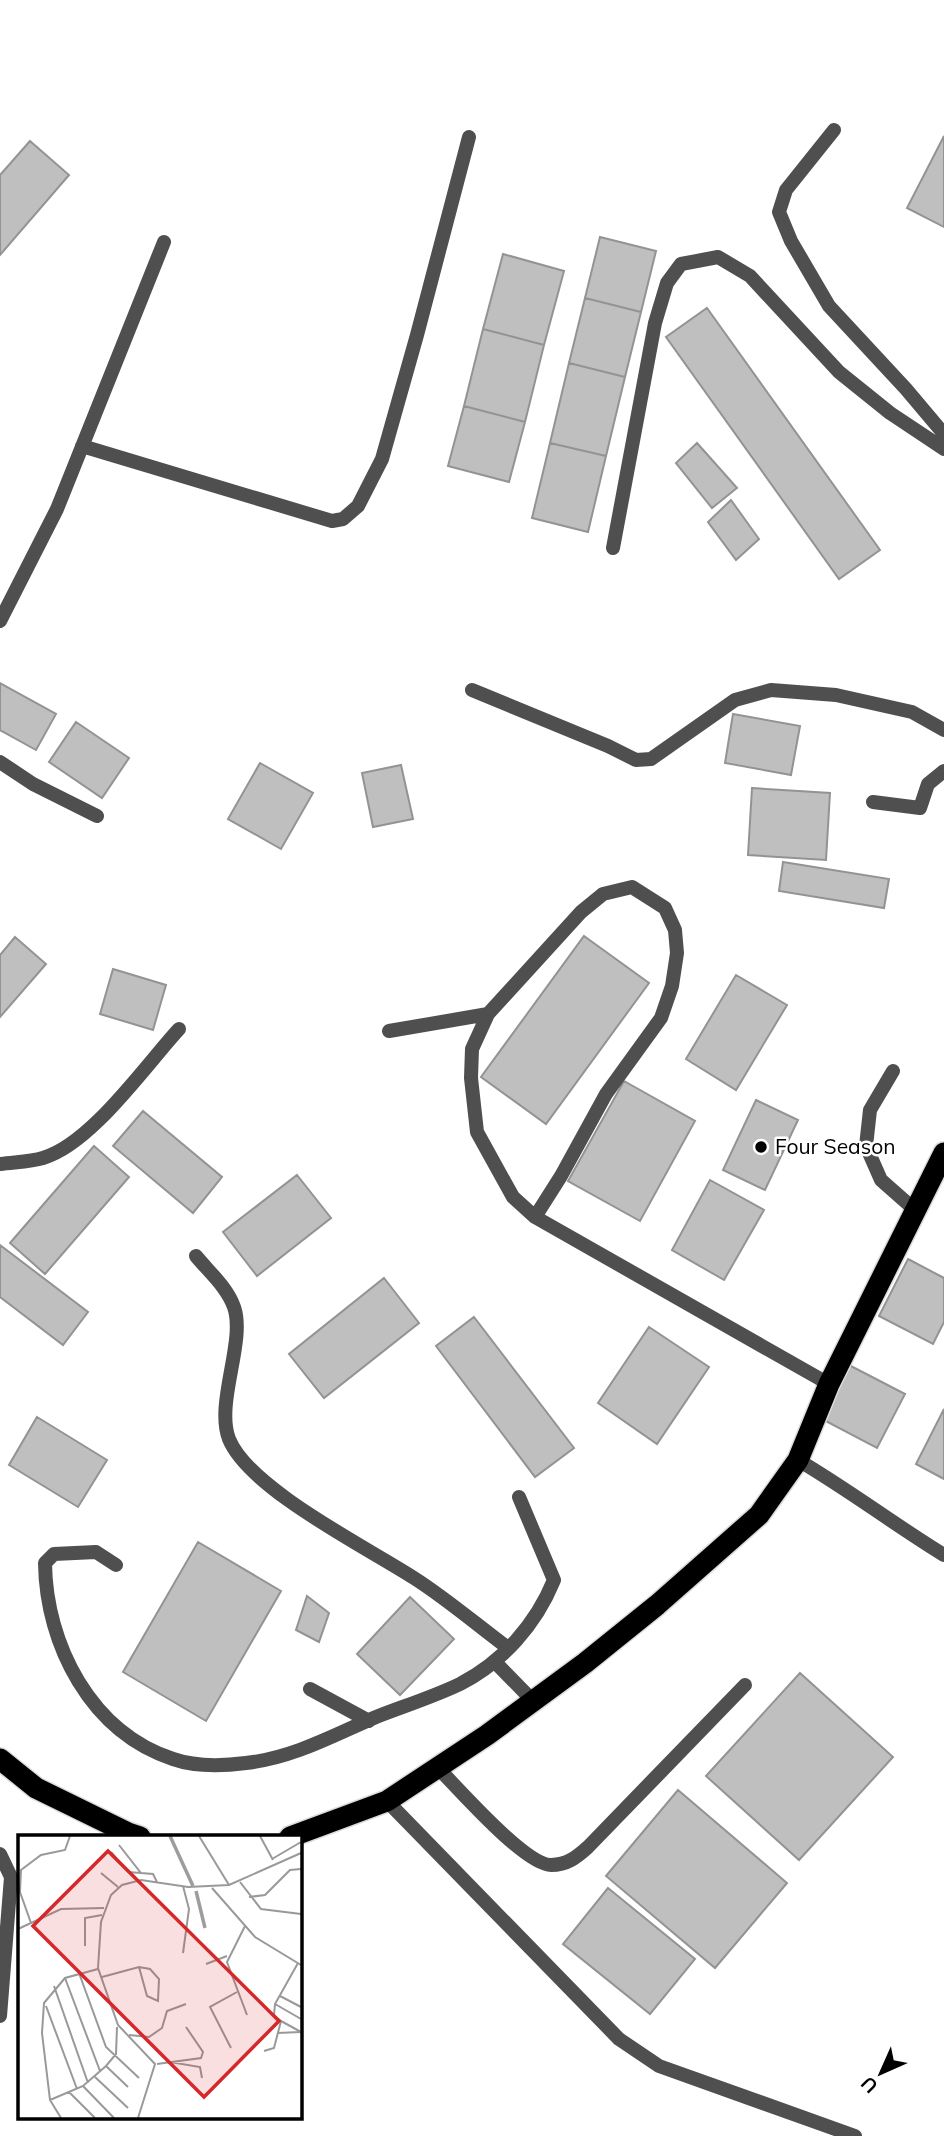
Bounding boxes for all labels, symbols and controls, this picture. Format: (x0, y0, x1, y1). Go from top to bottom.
place label: Four Season (775, 1133, 895, 1159)
marker: Four Season (753, 1139, 769, 1155)
inset map (18, 1835, 301, 2118)
north arrow (846, 2038, 916, 2108)
text: U (856, 2072, 882, 2098)

